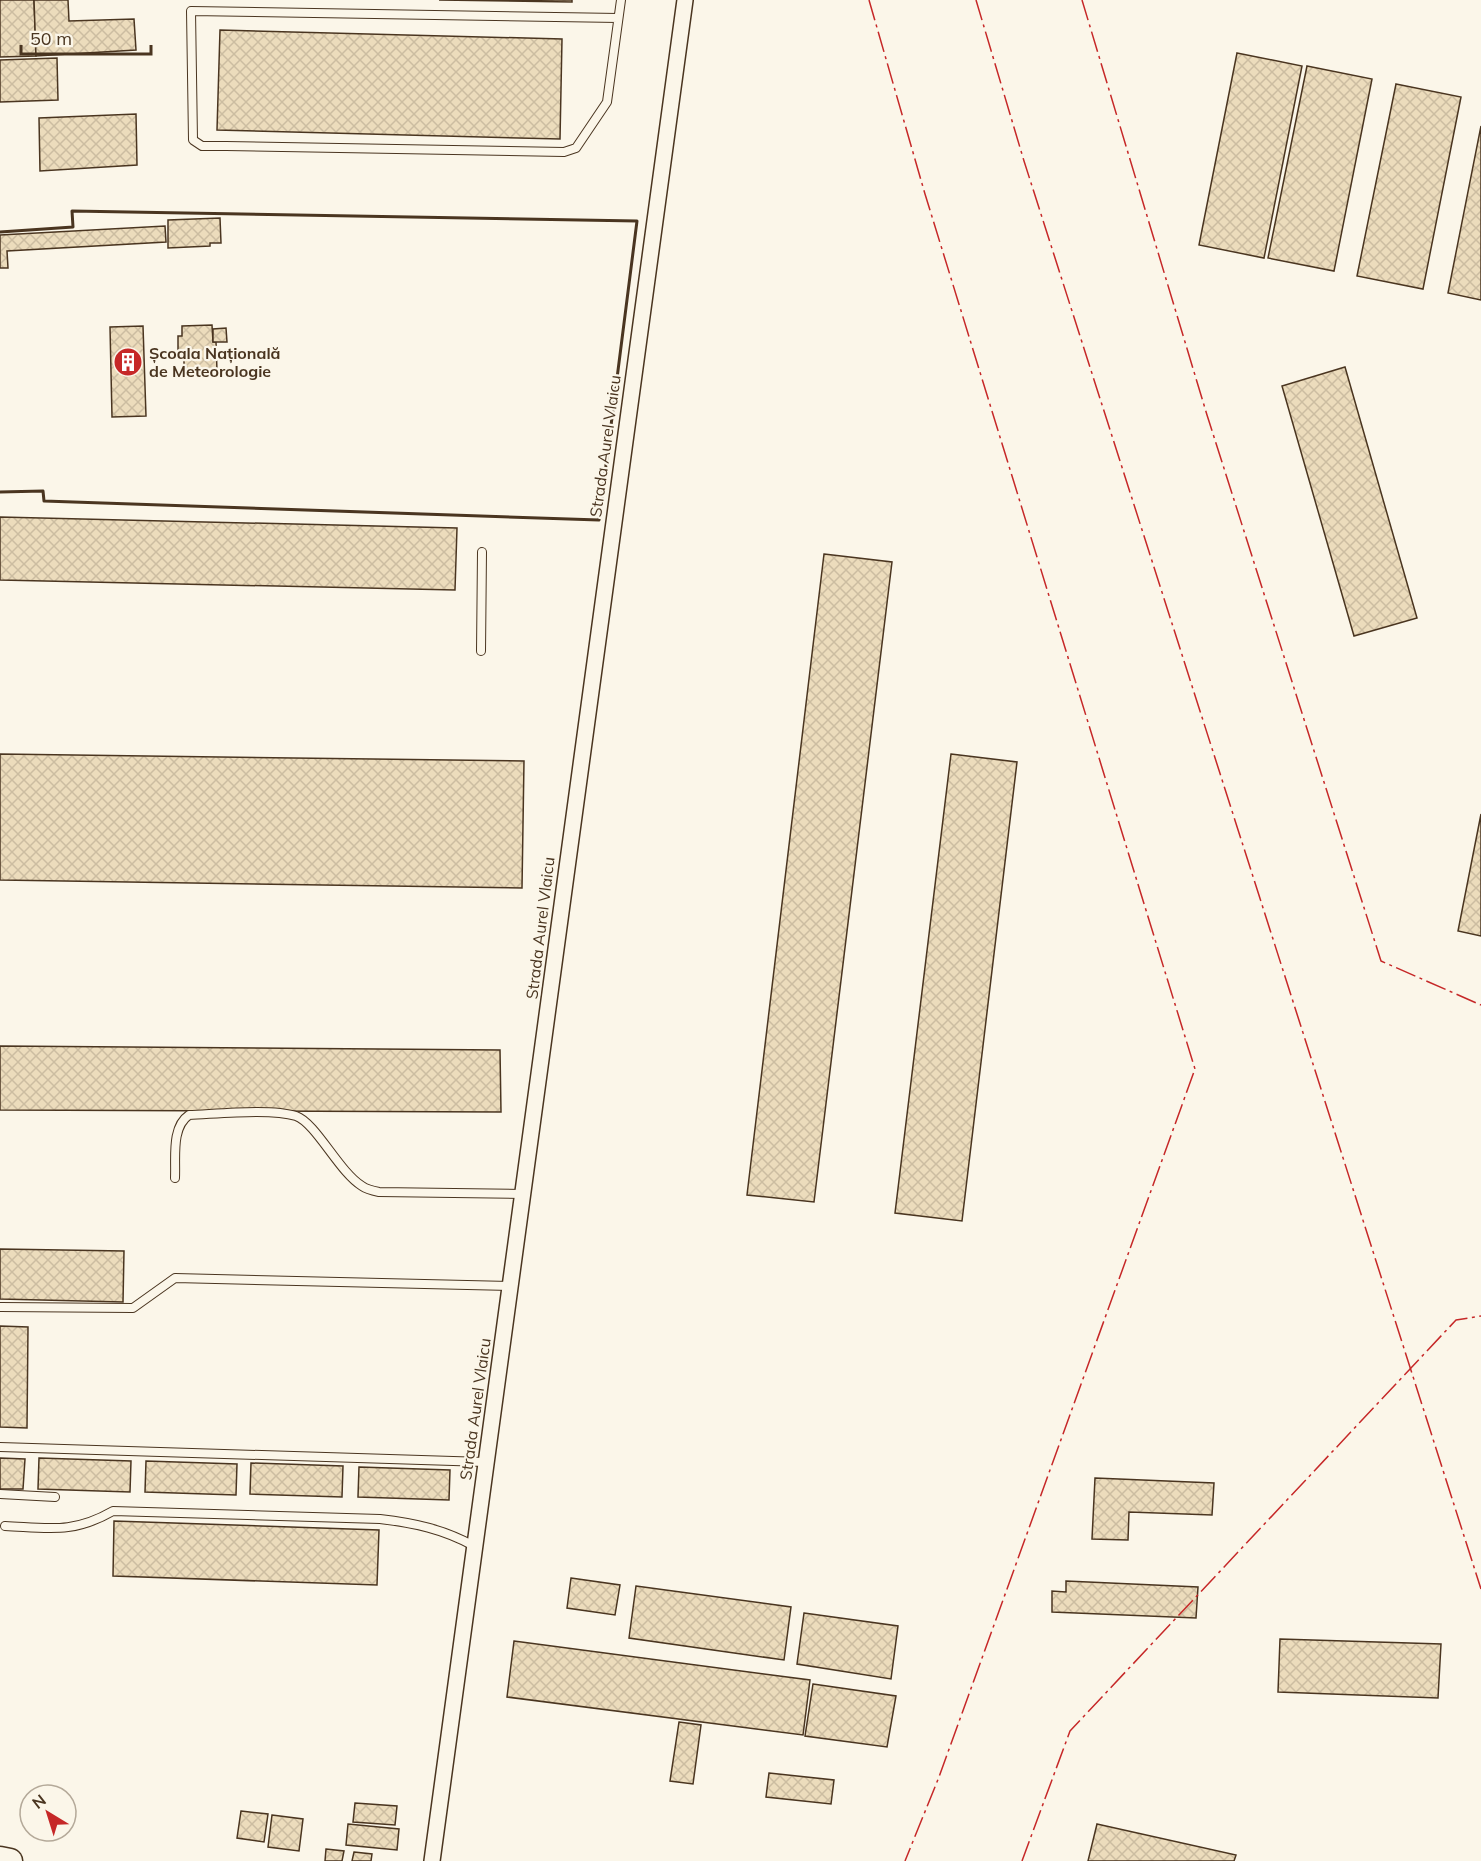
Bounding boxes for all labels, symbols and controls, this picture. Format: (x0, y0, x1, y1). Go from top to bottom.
scale bar (21, 18, 152, 56)
text: 50 m (30, 27, 72, 50)
place label: Școala Națională de Meteorologie (149, 343, 280, 381)
building icon: Școala Națională de Meteorologie (112, 346, 144, 378)
street label: Strada Aurel Vlaicu (585, 374, 625, 518)
street label: Strada Aurel Vlaicu (521, 856, 559, 1000)
street label: Strada Aurel Vlaicu (455, 1337, 495, 1481)
north arrow (18, 1783, 78, 1843)
text: N (28, 1790, 50, 1813)

